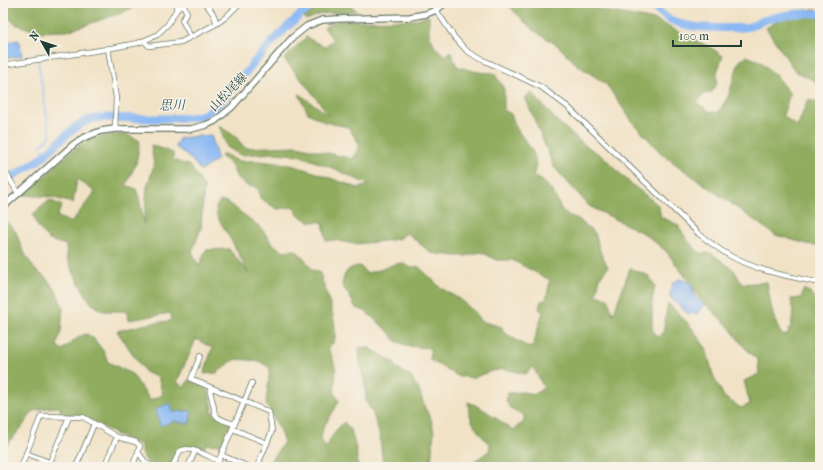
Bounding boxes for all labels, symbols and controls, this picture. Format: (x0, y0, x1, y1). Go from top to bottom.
north arrow (22, 22, 62, 62)
scale bar (673, 22, 741, 48)
text: N (27, 28, 43, 43)
text: 100 m (679, 29, 709, 43)
street label: 山松尾線 (206, 70, 250, 114)
water label: 思川 (159, 97, 187, 113)

